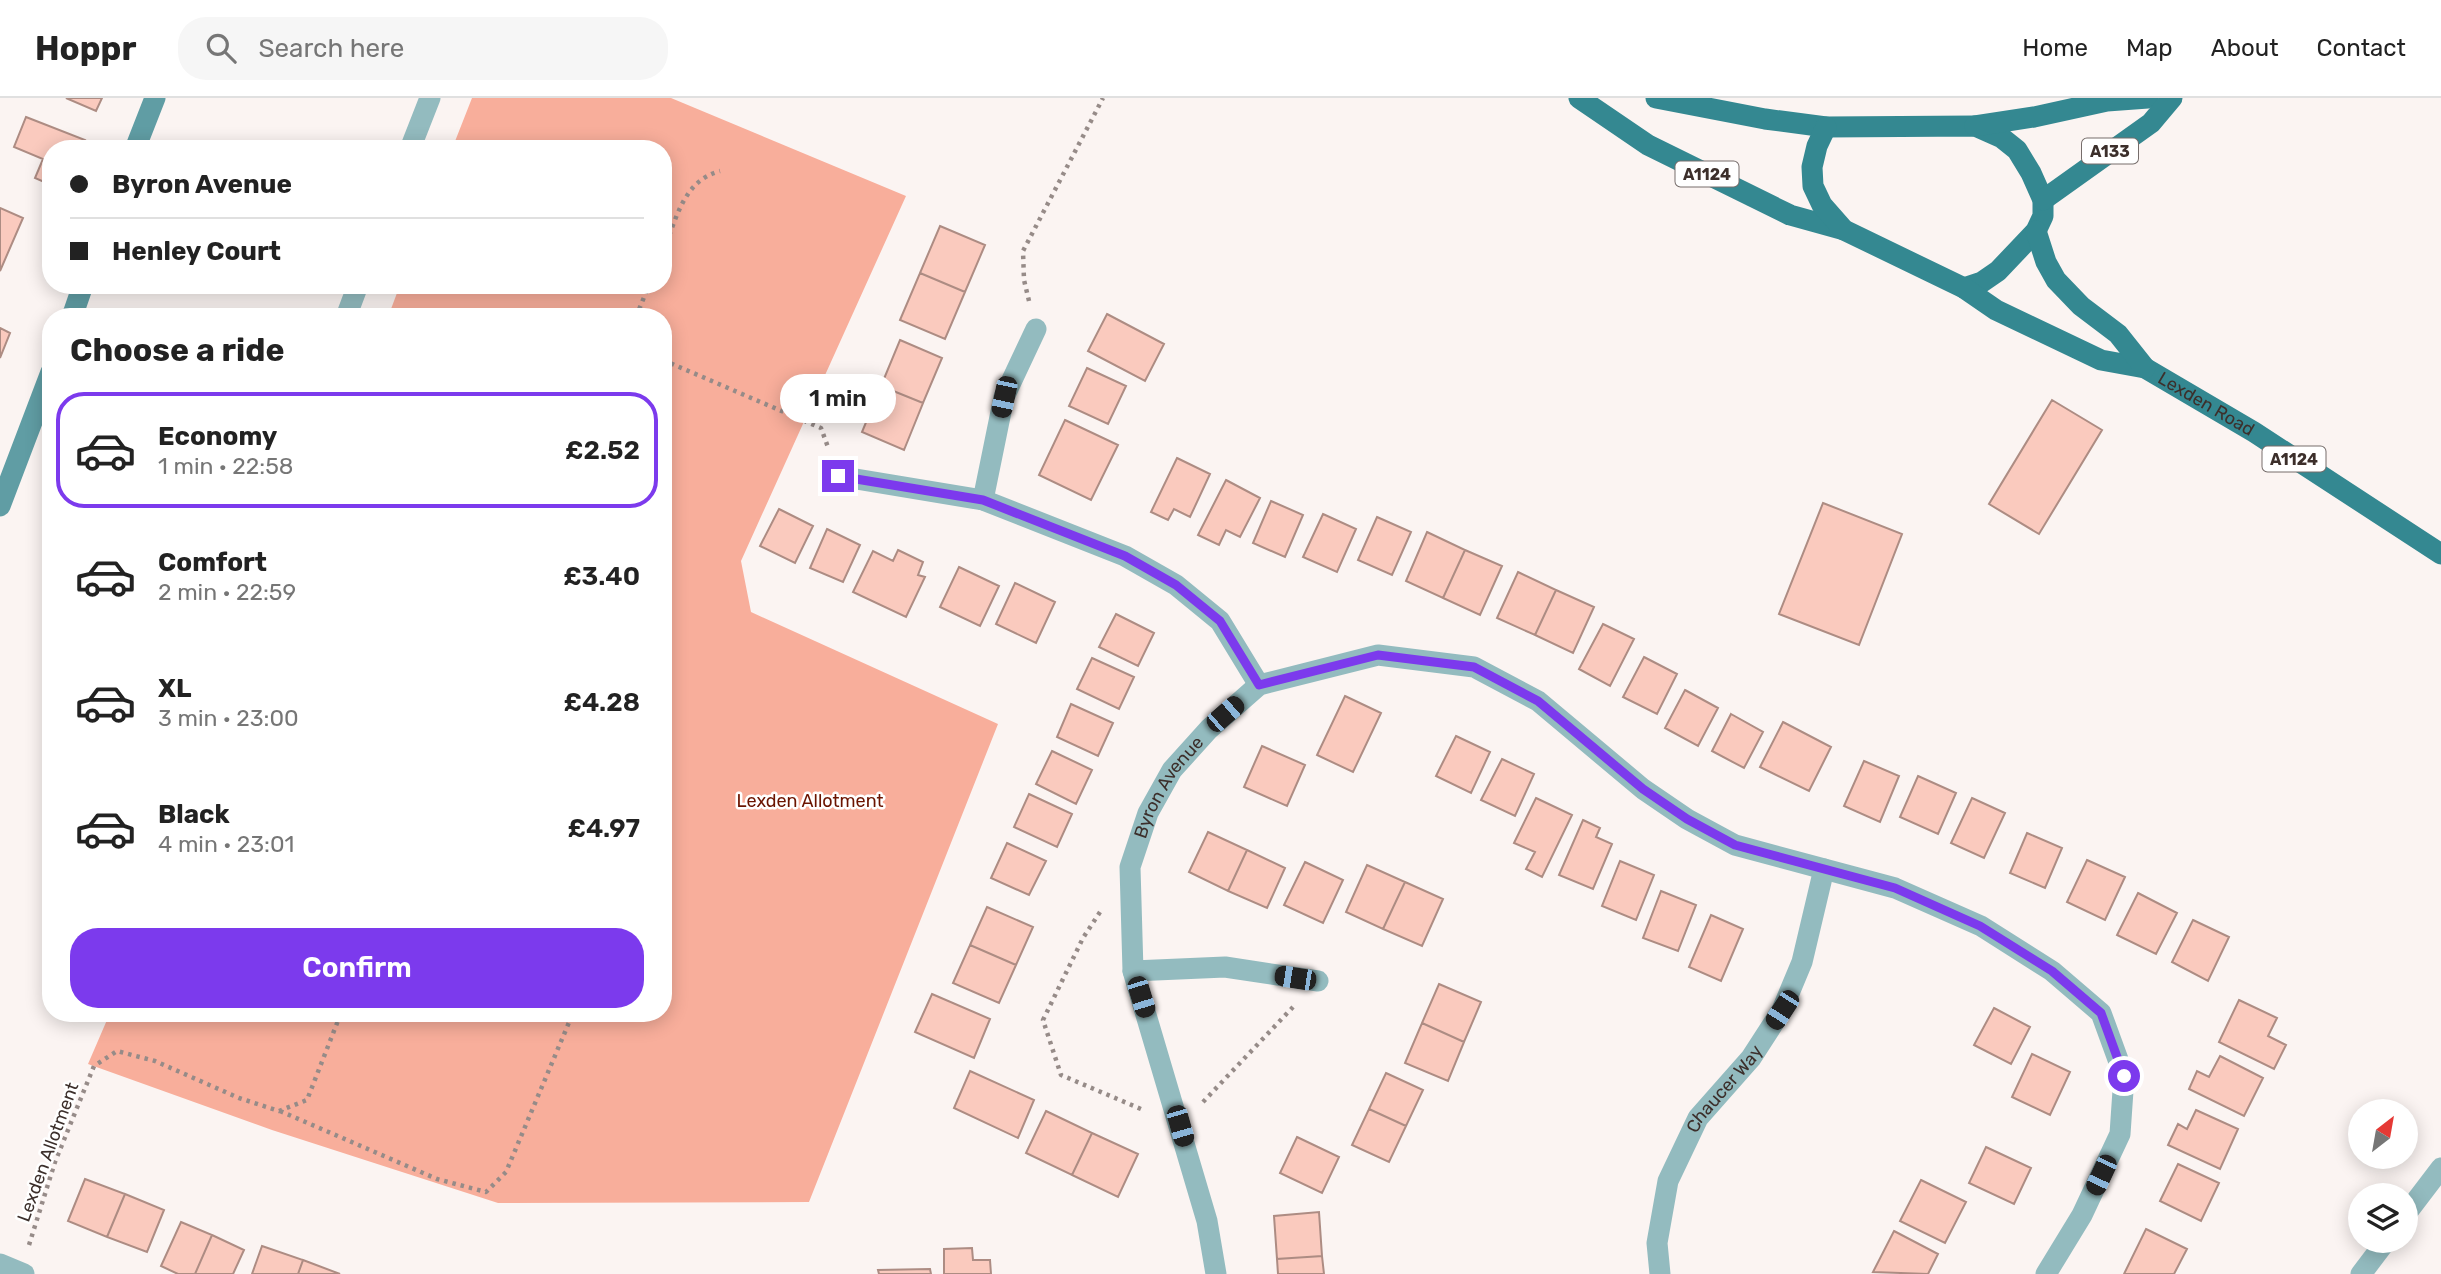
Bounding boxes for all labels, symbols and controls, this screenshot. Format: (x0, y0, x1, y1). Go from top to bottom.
search box (178, 17, 668, 80)
text: Hoppr (35, 29, 136, 68)
icon: search (202, 29, 240, 67)
text: Search here (258, 33, 404, 64)
text: Home (2022, 34, 2088, 62)
text: Map (2126, 34, 2173, 62)
text: About (2211, 34, 2279, 62)
text: Contact (2317, 34, 2406, 62)
road number: A133 (2082, 138, 2138, 164)
road number: A1124 (1676, 162, 1738, 186)
text: Byron Avenue (112, 169, 292, 200)
text: Henley Court (112, 236, 281, 267)
text: Choose a ride (70, 331, 284, 369)
street label: Lexden Road (2154, 367, 2258, 441)
callout: 1 min (780, 374, 896, 424)
car (990, 374, 1019, 420)
text: 1 min (809, 384, 867, 412)
icon: car (74, 419, 137, 482)
text: Economy (158, 421, 277, 452)
text: £2.52 (565, 435, 640, 466)
road number: A1124 (2262, 446, 2326, 472)
text: 1 min · 22:58 (158, 452, 293, 480)
route end (822, 460, 854, 492)
icon: car (74, 545, 137, 608)
text: Comfort (158, 547, 267, 578)
text: £3.40 (563, 561, 640, 592)
text: 2 min · 22:59 (158, 578, 296, 606)
icon: car (74, 671, 137, 734)
text: XL (158, 673, 191, 704)
text: £4.28 (563, 687, 640, 718)
car (1203, 692, 1248, 736)
text: 3 min · 23:00 (158, 704, 299, 732)
street label: Byron Avenue (1129, 732, 1208, 841)
park label: Lexden Allotment (737, 790, 883, 812)
icon: car (74, 797, 137, 860)
text: Black (158, 799, 230, 830)
text: £4.97 (568, 813, 640, 844)
text: 4 min · 23:01 (158, 830, 294, 858)
button: Confirm (70, 928, 644, 1008)
car (1273, 964, 1318, 992)
car (1125, 974, 1158, 1020)
car (1762, 987, 1803, 1033)
street label: Chaucer Way (1682, 1041, 1767, 1136)
route start (2108, 1060, 2140, 1092)
street label: Lexden Allotment (13, 1079, 83, 1225)
north arrow (2348, 1099, 2418, 1169)
map controls (2348, 1099, 2418, 1253)
car (1165, 1103, 1196, 1149)
car (2083, 1152, 2120, 1198)
button: layers (2348, 1183, 2418, 1253)

